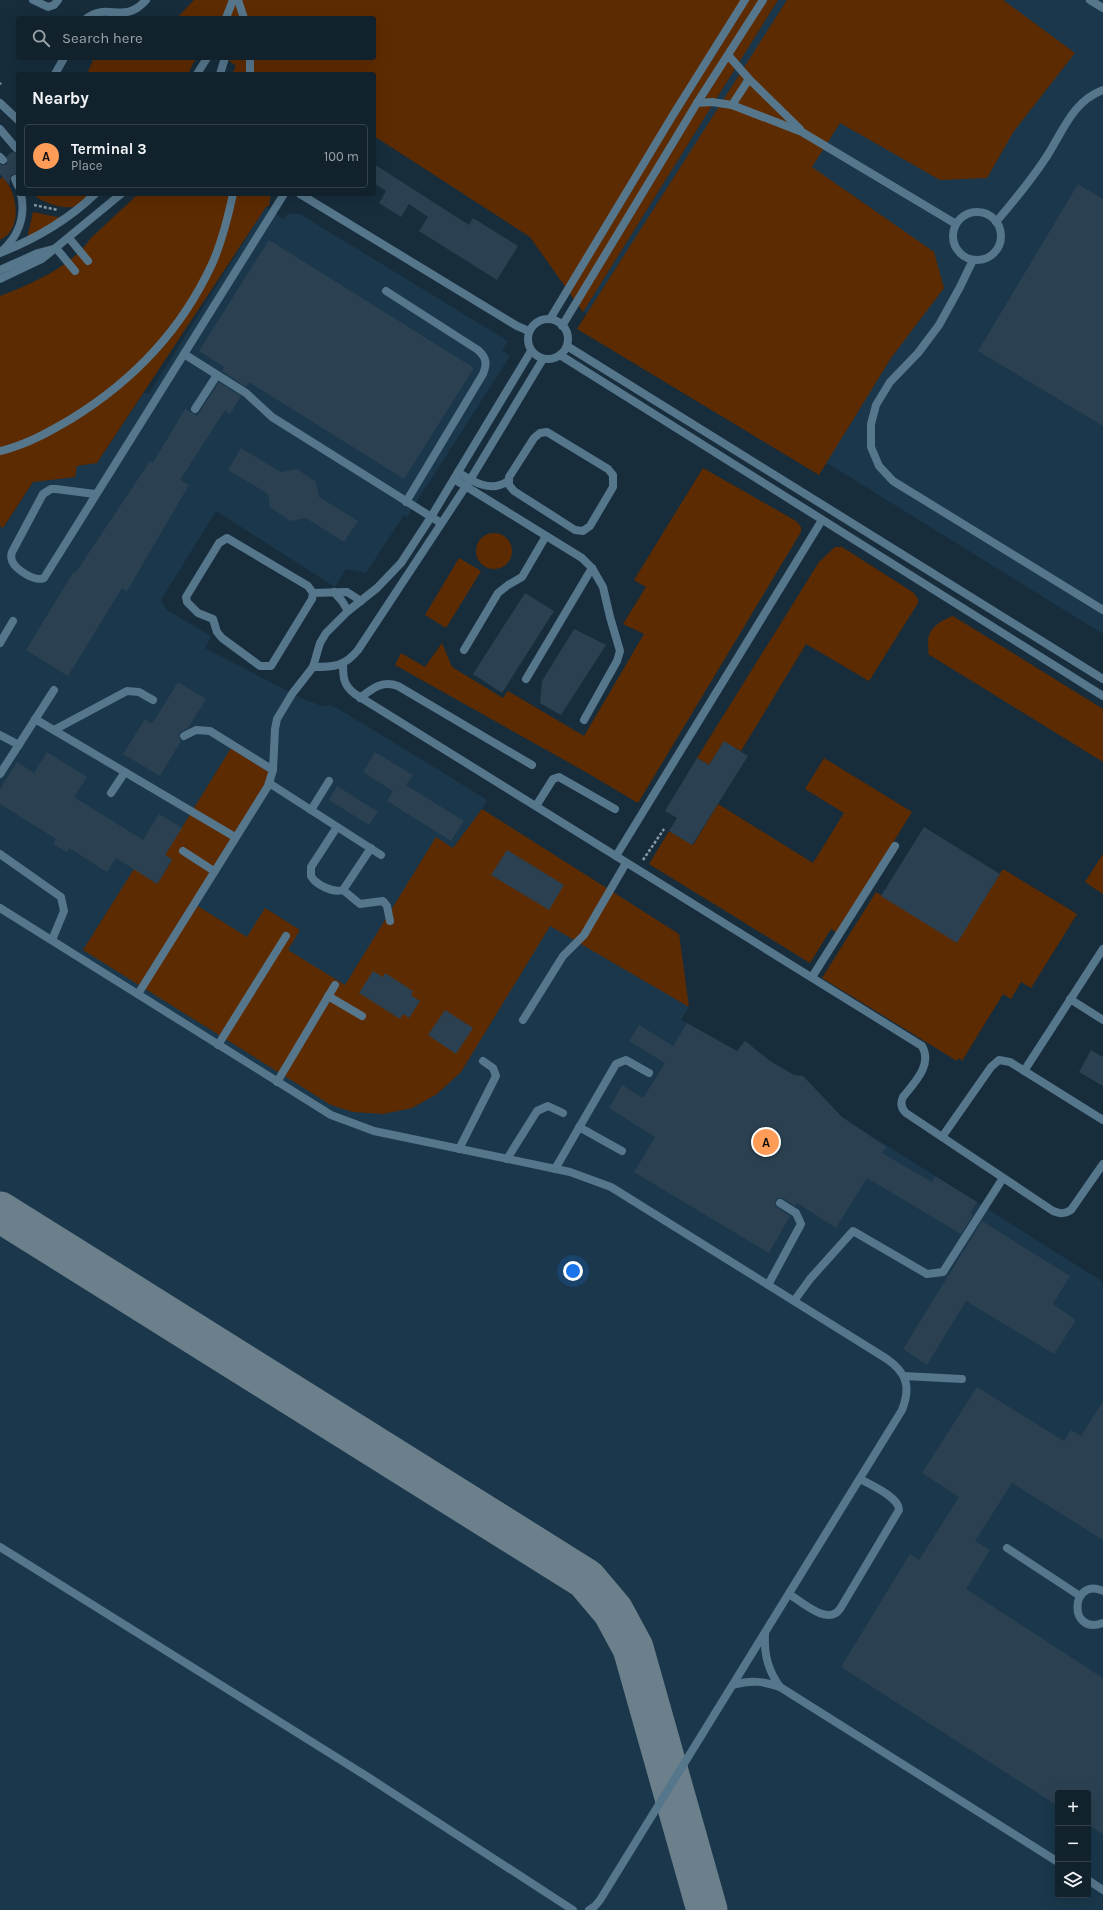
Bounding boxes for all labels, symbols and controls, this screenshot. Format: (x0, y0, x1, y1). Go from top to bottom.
search box (16, 16, 376, 60)
icon: search (30, 27, 52, 49)
text: Search here (62, 29, 143, 47)
text: Nearby (32, 88, 89, 108)
text: Terminal 3 (71, 140, 147, 158)
text: A (42, 149, 50, 164)
text: 100 m (324, 149, 359, 164)
text: Place (71, 158, 102, 173)
pin: A (753, 1127, 779, 1157)
your location (563, 1261, 583, 1281)
map controls (1055, 1790, 1091, 1898)
button: + (1055, 1790, 1091, 1826)
button: − (1055, 1826, 1091, 1862)
button: layers (1055, 1862, 1091, 1898)

